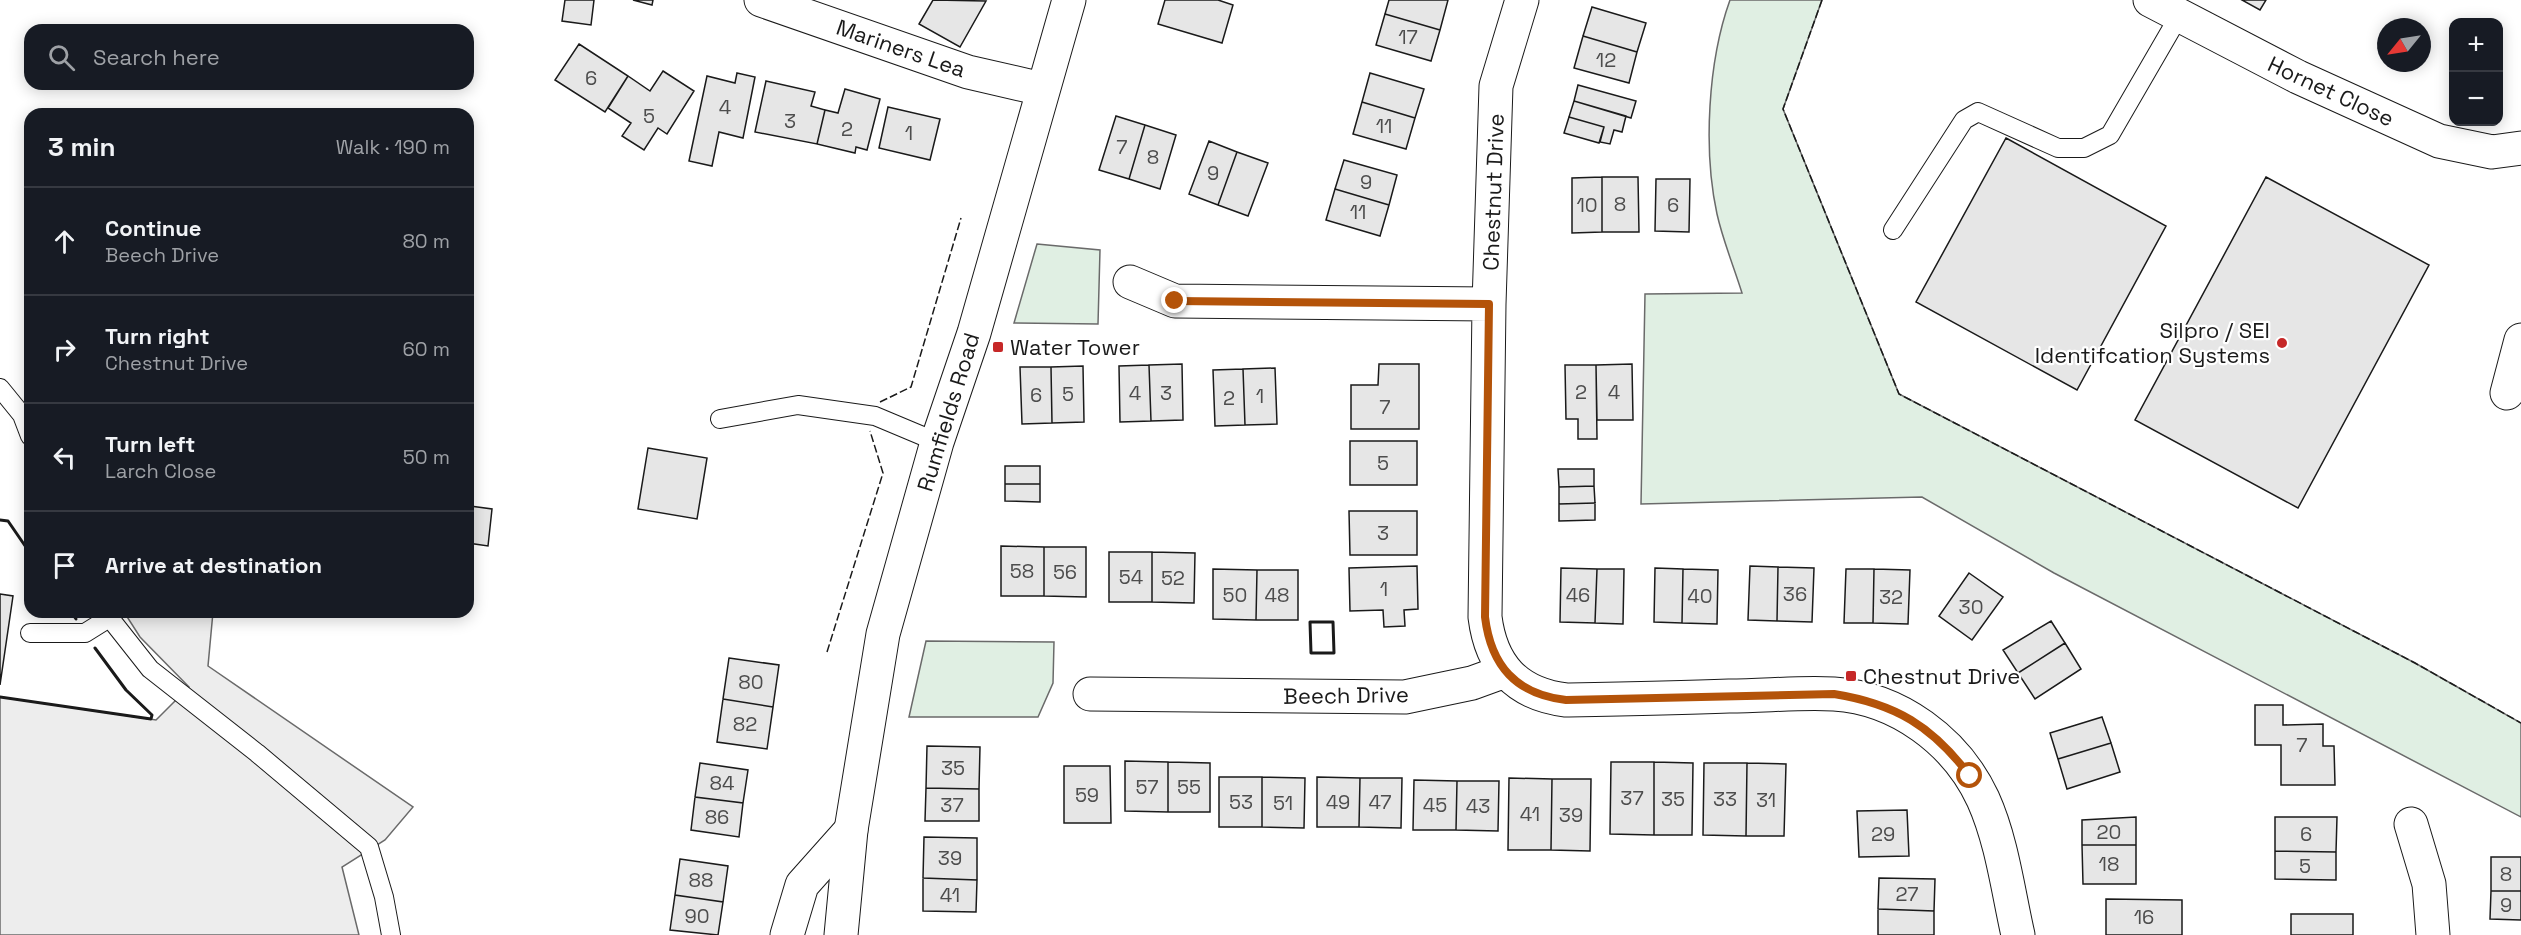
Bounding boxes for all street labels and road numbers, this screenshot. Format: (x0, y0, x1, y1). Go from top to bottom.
street label: Mariners Lea (833, 13, 970, 83)
street label: Hornet Close (2263, 50, 2399, 132)
street label: Chestnut Drive (1476, 113, 1510, 271)
street label: Rumfields Road (911, 329, 985, 495)
street label: Beech Drive (1283, 680, 1409, 710)

